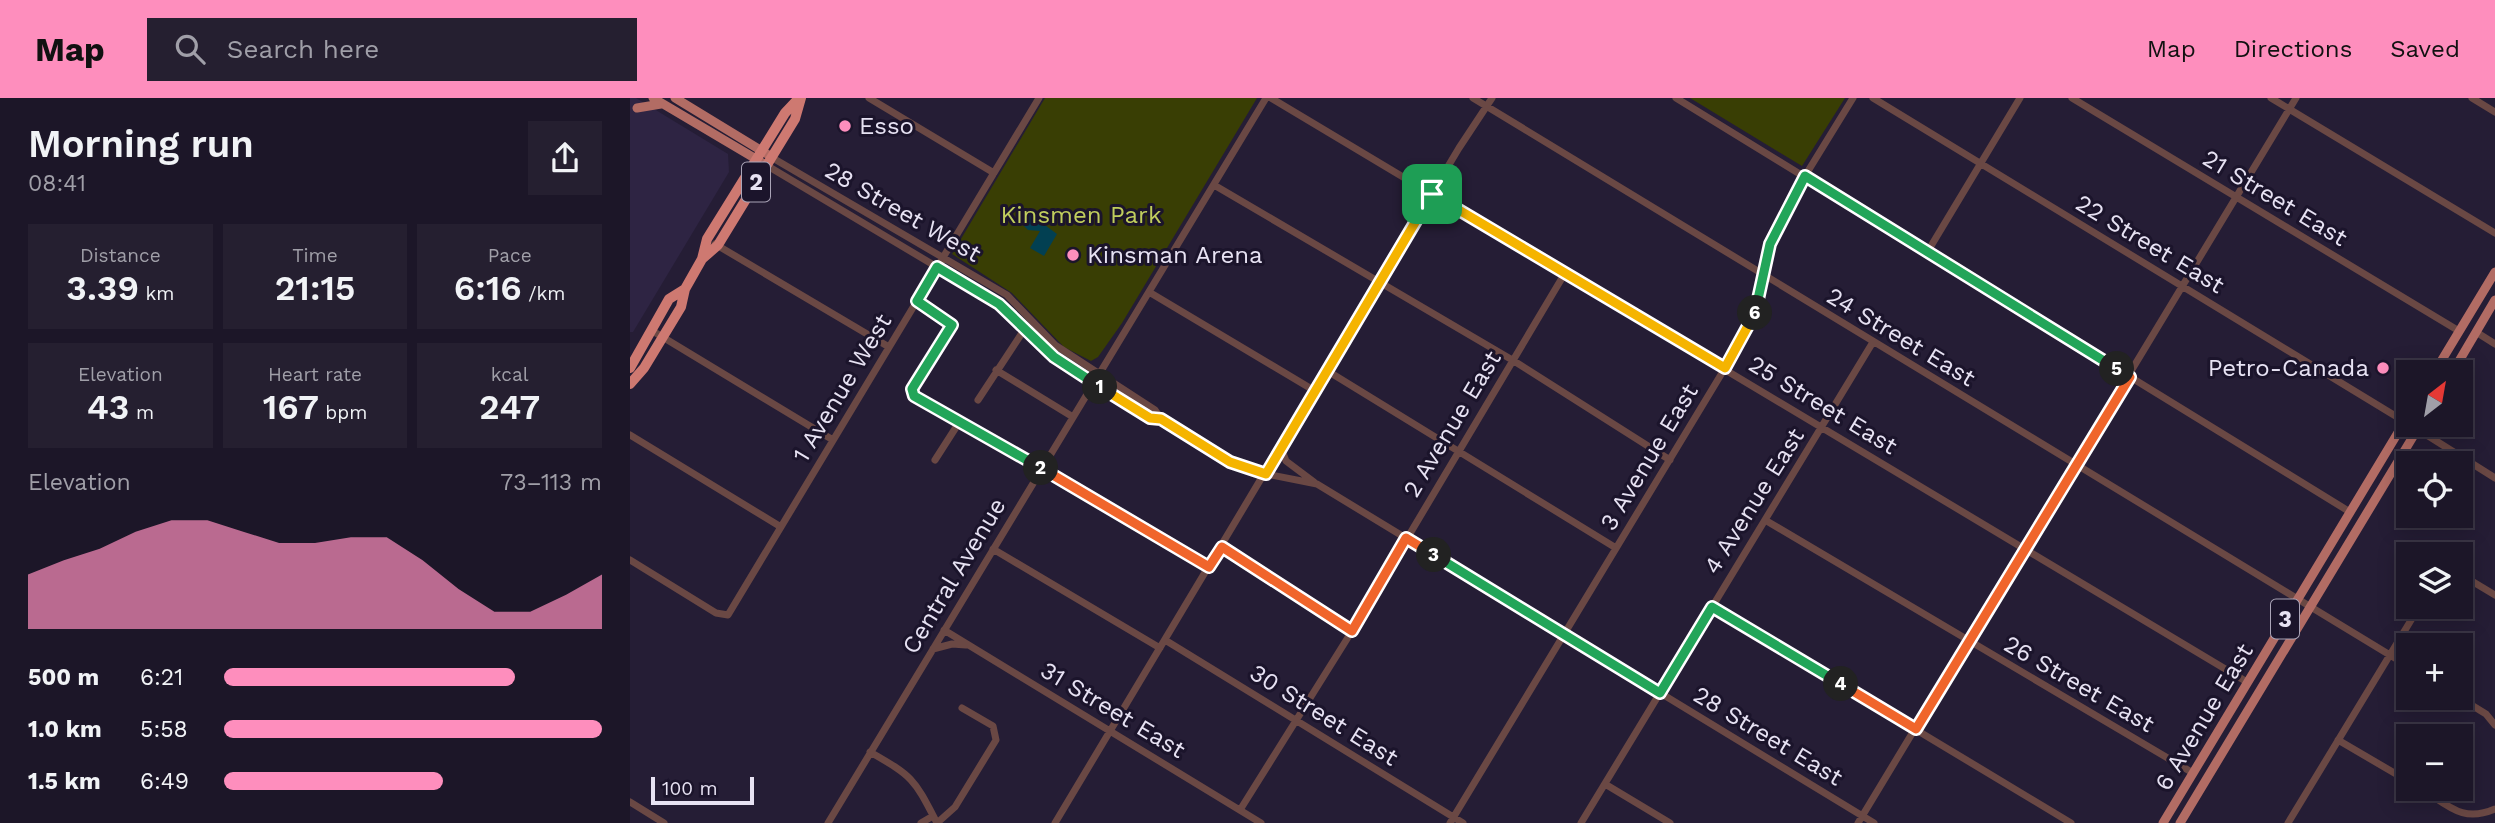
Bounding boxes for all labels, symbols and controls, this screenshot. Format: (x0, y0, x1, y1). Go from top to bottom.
search box (147, 18, 637, 81)
text: Map (35, 30, 105, 69)
icon: search (171, 30, 209, 68)
text: Search here (227, 34, 379, 64)
text: Map (2147, 35, 2196, 63)
text: Directions (2234, 35, 2352, 63)
text: Saved (2390, 35, 2460, 63)
place label: Esso (859, 112, 914, 140)
marker: Esso (837, 118, 853, 134)
button: share (528, 121, 602, 195)
text: Morning run (28, 122, 254, 166)
street label: 21 Street East (2198, 144, 2352, 252)
street label: 28 Street West (820, 156, 986, 268)
road number: 2 (742, 162, 770, 202)
pin (1402, 164, 1462, 224)
text: 08:41 (28, 170, 86, 197)
icon: arrive (1413, 175, 1451, 213)
street label: 22 Street East (2071, 189, 2229, 299)
park label: Kinsmen Park (1000, 201, 1162, 229)
place label: Kinsman Arena (1087, 241, 1263, 269)
text: Distance (80, 244, 161, 267)
text: Time (292, 244, 338, 267)
text: Pace (488, 244, 532, 267)
marker: Kinsman Arena (1065, 247, 1081, 263)
text: 3.39 (66, 267, 139, 309)
text: 21:15 (275, 267, 355, 309)
text: 6:16 (454, 267, 522, 309)
text: km (139, 282, 174, 305)
text: /km (522, 282, 565, 305)
street label: 24 Street East (1822, 282, 1980, 392)
pin: 6 (1738, 296, 1772, 330)
text: 6 (1749, 301, 1760, 324)
street label: 1 Avenue West (787, 309, 897, 467)
street label: 2 Avenue East (1397, 346, 1507, 502)
street label: 25 Street East (1744, 350, 1902, 460)
pin: 5 (2100, 352, 2134, 386)
place label: Petro-Canada (2208, 354, 2369, 382)
text: 5 (2111, 357, 2122, 380)
marker: Petro-Canada (2375, 360, 2391, 376)
north arrow (2396, 360, 2473, 438)
map controls (2396, 360, 2473, 801)
text: Elevation (78, 363, 163, 386)
text: Heart rate (268, 363, 362, 386)
text: kcal (491, 363, 528, 386)
pin: 1 (1082, 370, 1118, 404)
text: 1 (1095, 375, 1104, 398)
street label: 3 Avenue East (1594, 379, 1704, 535)
text: 43 (87, 386, 129, 428)
text: 167 (263, 386, 319, 428)
text: 247 (479, 386, 540, 428)
text: m (129, 401, 154, 424)
text: bpm (319, 401, 367, 424)
street label: 4 Avenue East (1698, 423, 1810, 579)
pin: 2 (1024, 450, 1058, 486)
button: locate (2396, 451, 2473, 528)
text: 2 (1035, 456, 1046, 479)
text: Elevation (28, 469, 131, 496)
text: 73–113 m (500, 469, 602, 496)
street label: Central Avenue (896, 493, 1012, 659)
pin: 3 (1416, 538, 1452, 573)
button: layers (2396, 542, 2473, 619)
text: 3 (1428, 543, 1439, 566)
road number: 3 (2271, 600, 2299, 638)
street label: 26 Street East (1999, 630, 2159, 738)
button: + (2396, 633, 2473, 710)
street label: 6 Avenue East (2149, 638, 2259, 796)
street label: 31 Street East (1036, 656, 1190, 764)
street label: 30 Street East (1245, 658, 1403, 772)
text: 500 m (28, 664, 99, 691)
text: 6:21 (140, 664, 183, 691)
pin: 4 (1824, 666, 1858, 702)
text: 4 (1834, 672, 1847, 695)
street label: 28 Street East (1688, 680, 1848, 792)
text: 1.0 km (28, 716, 102, 743)
text: 5:58 (140, 716, 188, 743)
button: − (2396, 724, 2473, 801)
text: 1.5 km (28, 768, 101, 795)
text: 6:49 (140, 768, 189, 795)
scale bar (651, 774, 754, 806)
text: 100 m (662, 777, 718, 800)

